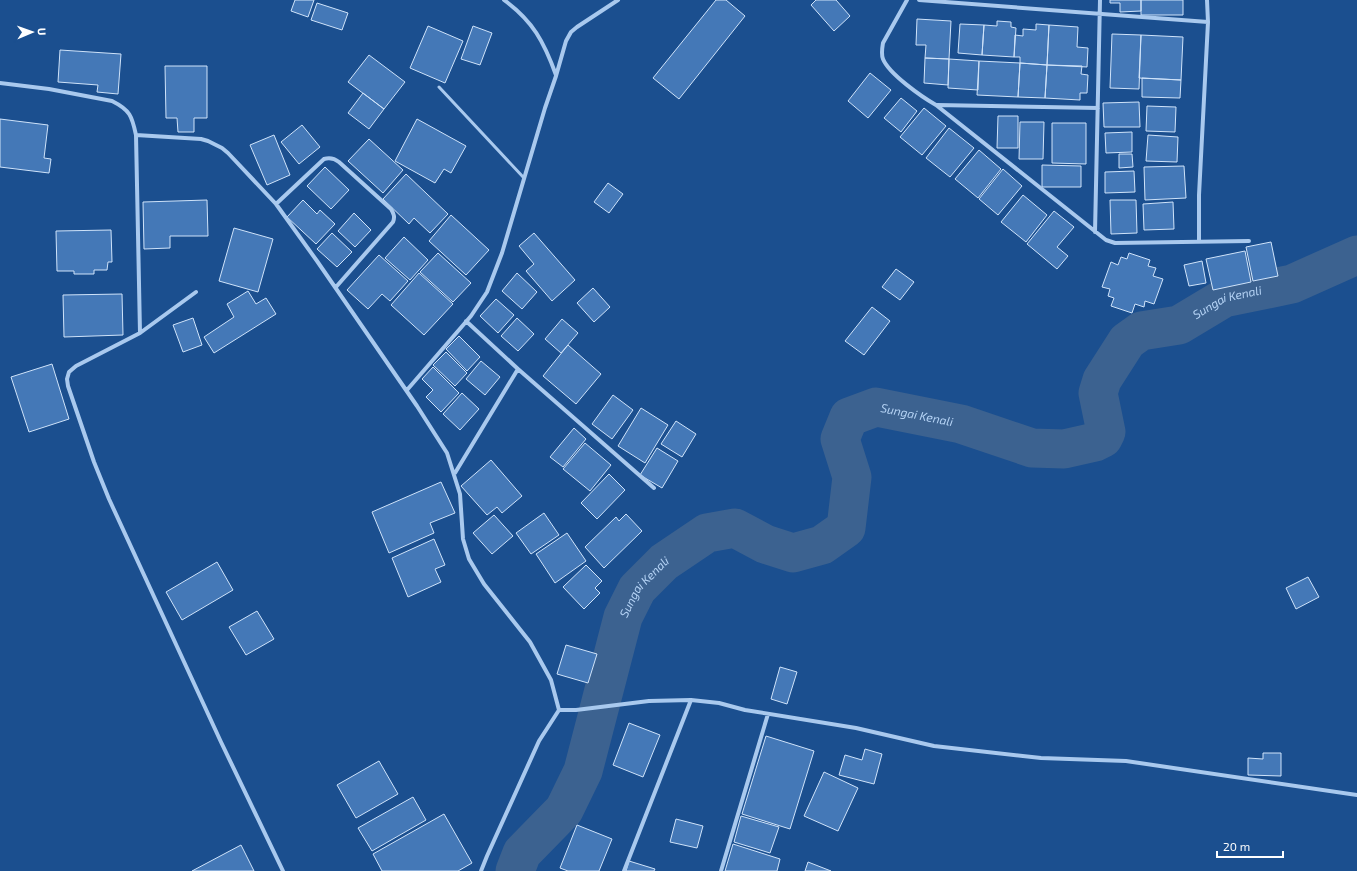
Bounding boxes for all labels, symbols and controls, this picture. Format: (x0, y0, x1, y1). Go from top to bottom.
north arrow (12, 12, 52, 52)
text: U (36, 28, 49, 36)
water label: Sungai Kenali (1190, 282, 1263, 321)
water label: Sungai Kenali (880, 400, 955, 428)
water label: Sungai Kenali (616, 553, 671, 619)
scale bar (1217, 833, 1283, 859)
text: 20 m (1223, 839, 1250, 853)

